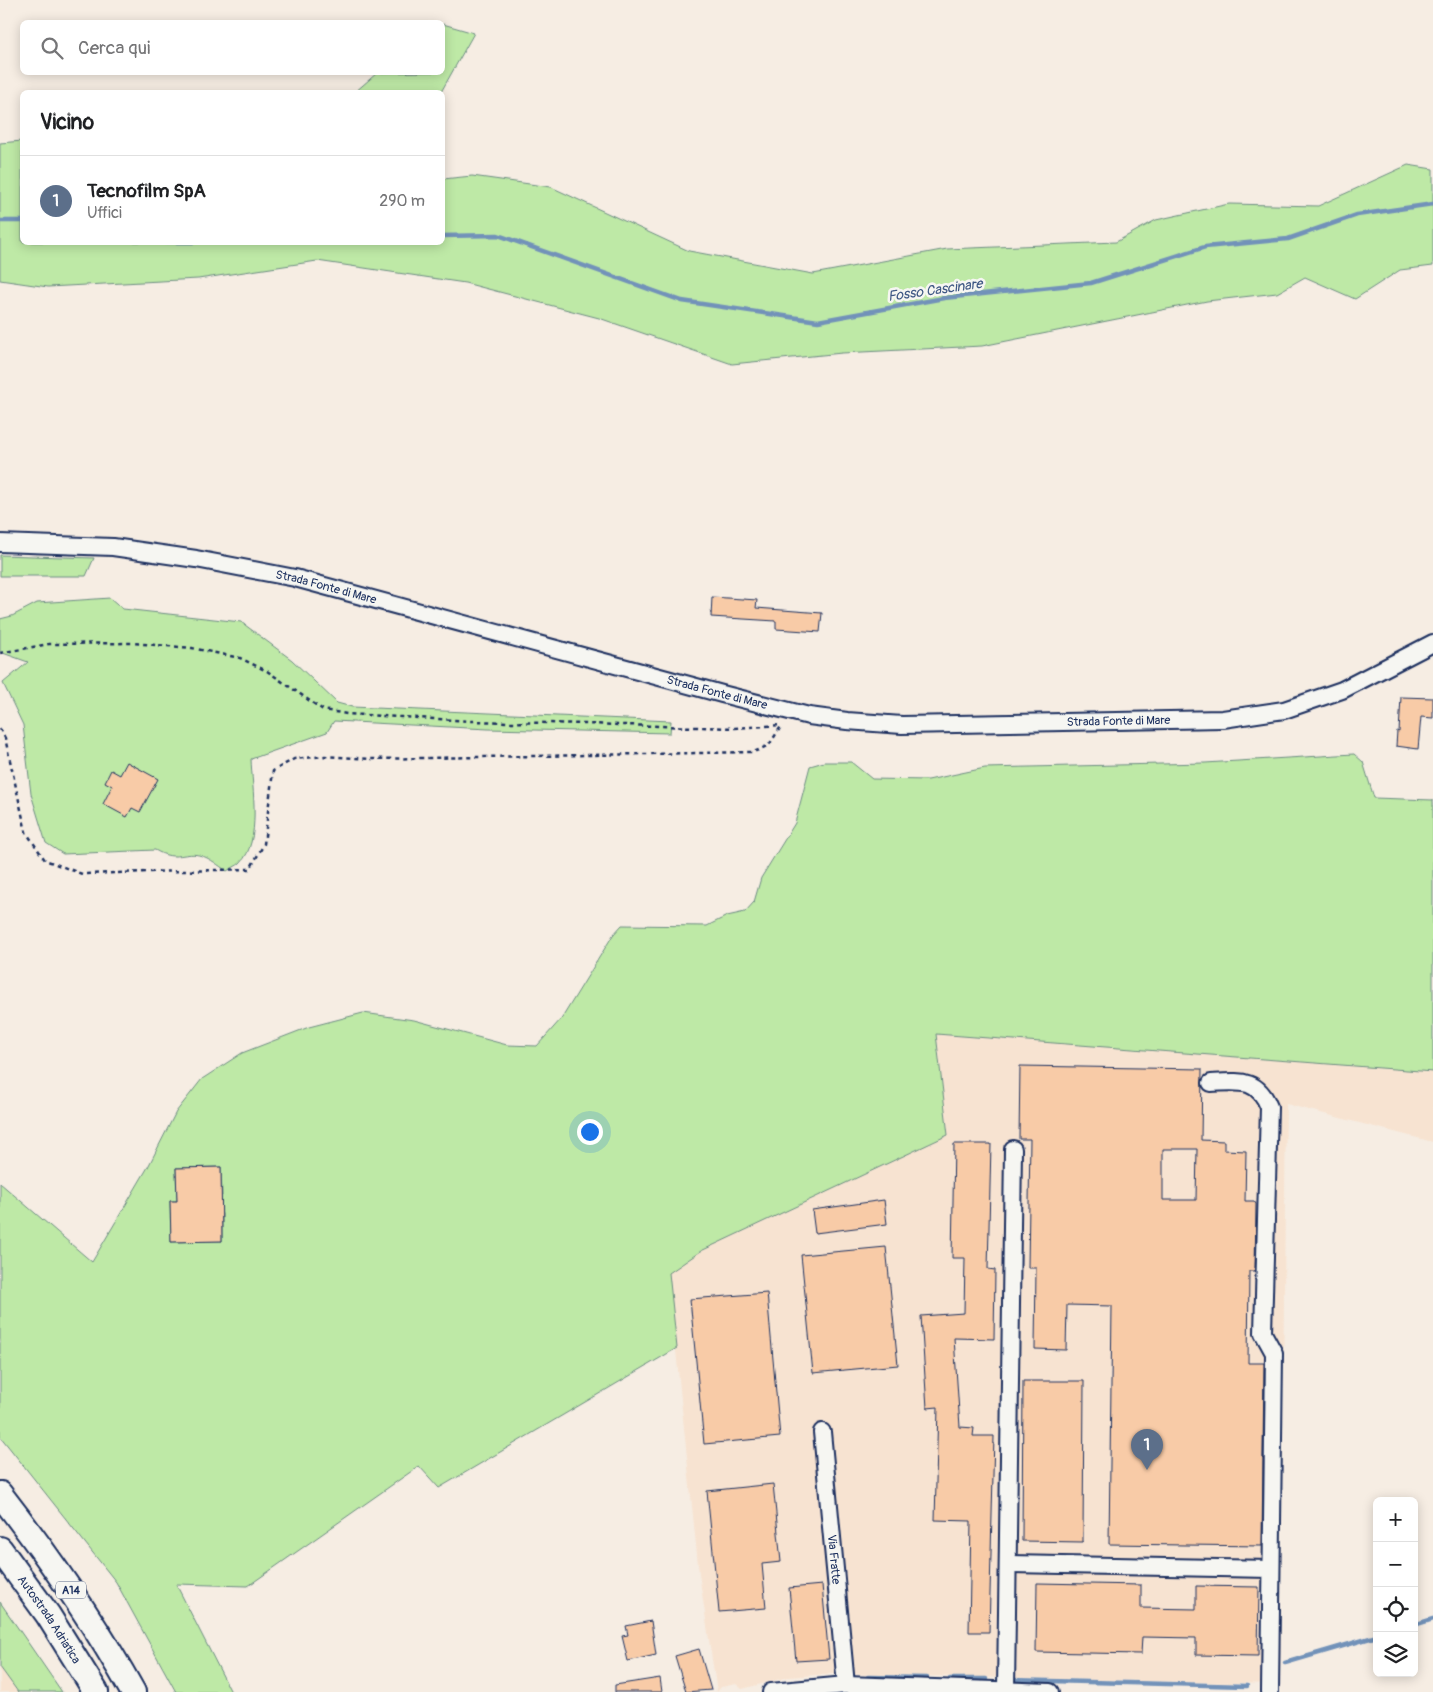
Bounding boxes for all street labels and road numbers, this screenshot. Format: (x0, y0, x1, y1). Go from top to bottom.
street label: Strada Fonte di Mare (274, 567, 378, 607)
street label: Strada Fonte di Mare (665, 672, 769, 713)
street label: Strada Fonte di Mare (1067, 712, 1171, 729)
street label: Via Fratte (824, 1534, 844, 1585)
street label: Autostrada Adriatica (14, 1573, 84, 1667)
road number: A14 (56, 1582, 86, 1598)

